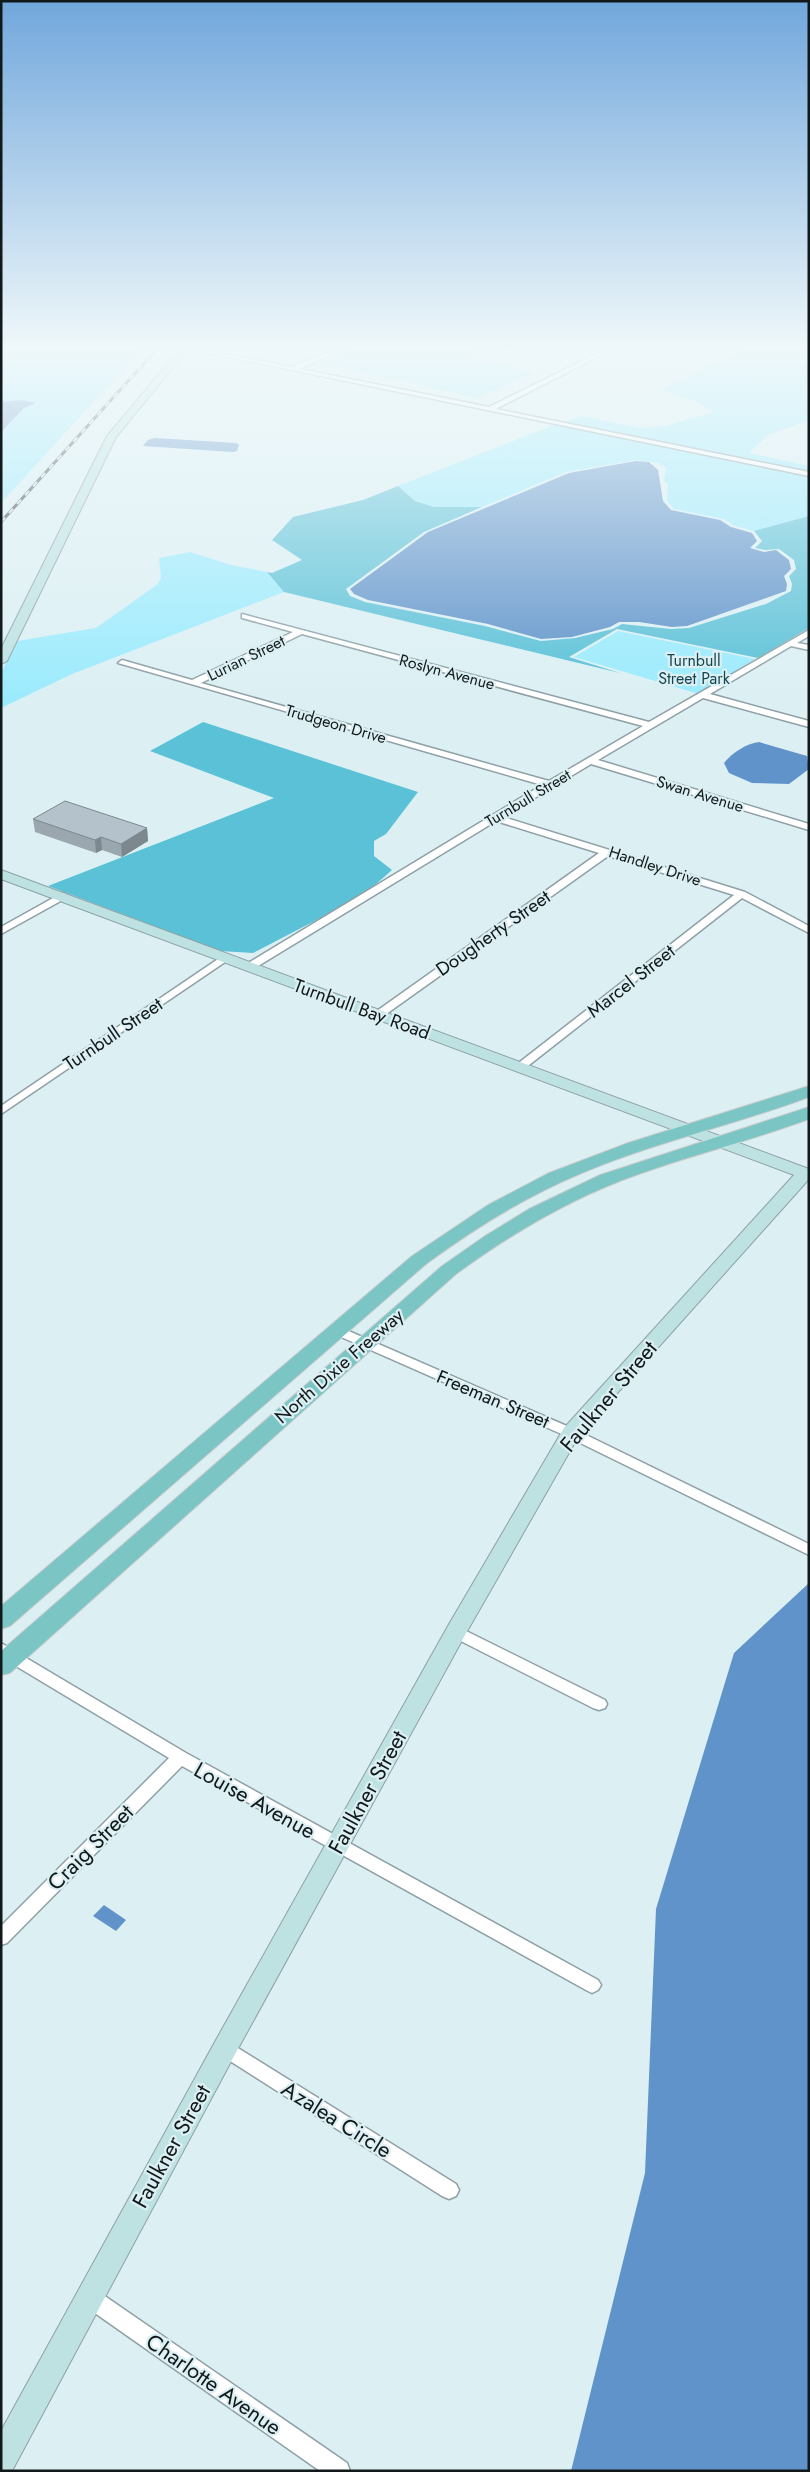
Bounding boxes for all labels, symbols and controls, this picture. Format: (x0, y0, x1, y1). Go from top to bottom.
street label: Lurian Street (203, 629, 289, 687)
street label: Roslyn Avenue (397, 648, 497, 696)
park label: Turnbull Street Park (658, 649, 731, 690)
street label: Trudgeon Drive (283, 699, 389, 749)
street label: Turnbull Street (481, 763, 575, 833)
street label: Swan Avenue (653, 770, 747, 818)
street label: Handley Drive (606, 840, 704, 892)
street label: Dougherty Street (430, 883, 556, 983)
street label: Marcel Street (581, 938, 681, 1024)
street label: Turnbull Bay Road (290, 972, 434, 1046)
street label: Turnbull Street (58, 991, 168, 1077)
street label: North Dixie Freeway (269, 1302, 410, 1430)
street label: Faulkner Street (552, 1333, 665, 1459)
street label: Freeman Street (433, 1363, 554, 1435)
street label: Faulkner Street (320, 1724, 414, 1860)
street label: Louise Avenue (188, 1753, 322, 1847)
street label: Craig Street (40, 1796, 141, 1897)
street label: Azalea Circle (276, 2072, 398, 2166)
street label: Faulkner Street (124, 2078, 218, 2214)
street label: Charlotte Avenue (140, 2325, 288, 2443)

